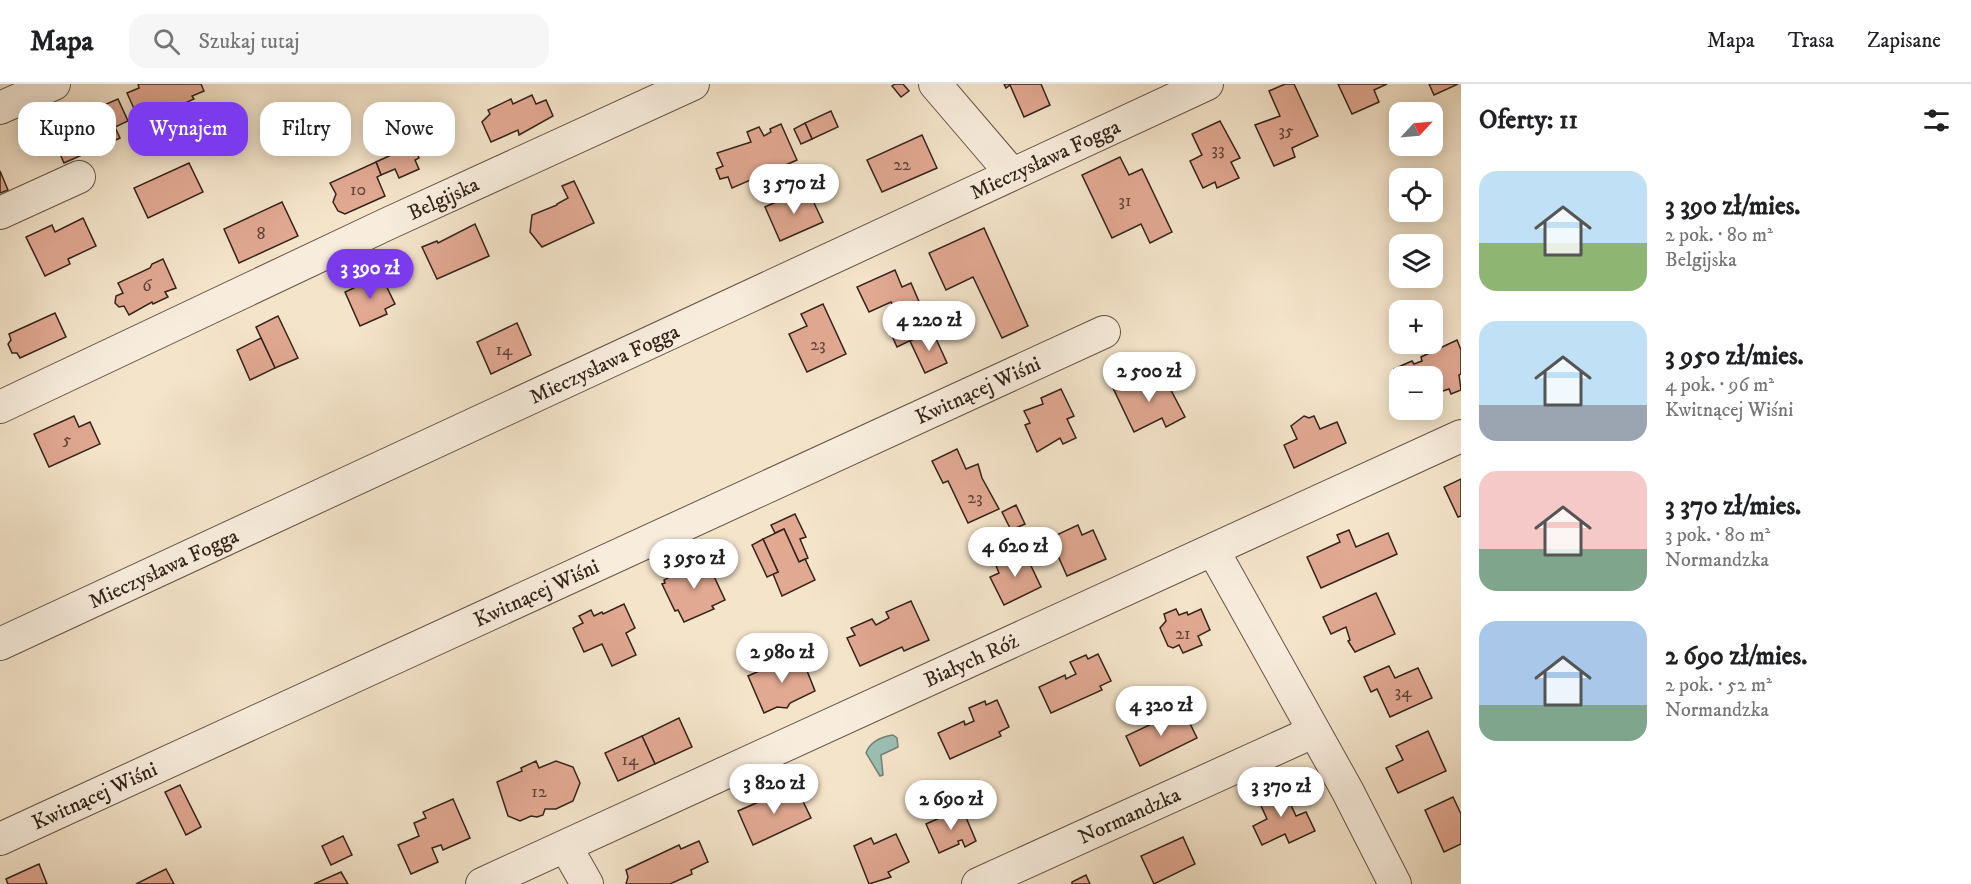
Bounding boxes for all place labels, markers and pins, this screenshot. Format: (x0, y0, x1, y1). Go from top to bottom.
pin: 3 570 zł (732, 164, 856, 215)
pin: 3 390 zł (308, 249, 432, 300)
pin: 4 220 zł (867, 301, 991, 352)
pin: 2 500 zł (1087, 352, 1211, 403)
pin: 4 620 zł (953, 527, 1077, 578)
pin: 3 950 zł (632, 539, 756, 590)
pin: 2 980 zł (720, 633, 844, 684)
pin: 4 320 zł (1099, 686, 1223, 737)
pin: 3 820 zł (712, 764, 836, 815)
pin: 3 370 zł (1219, 767, 1343, 818)
pin: 2 690 zł (889, 780, 1013, 831)

